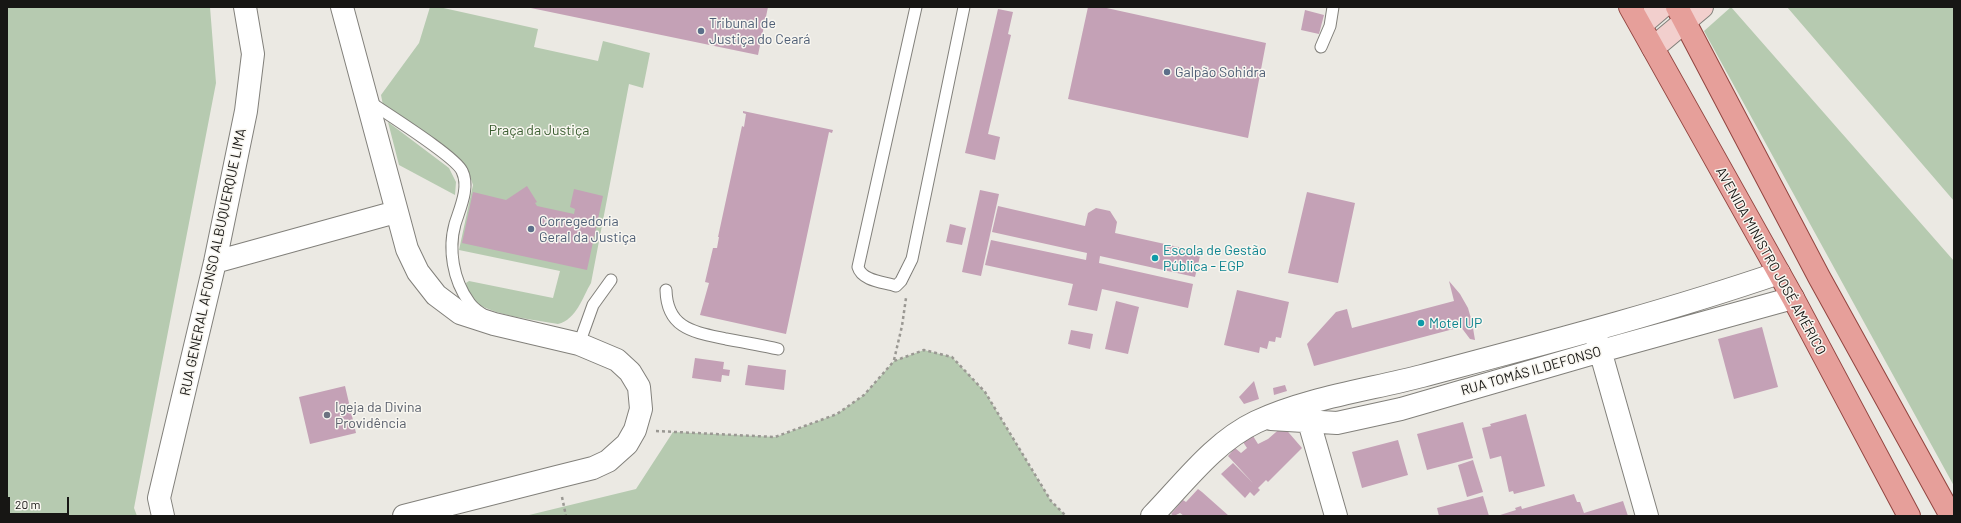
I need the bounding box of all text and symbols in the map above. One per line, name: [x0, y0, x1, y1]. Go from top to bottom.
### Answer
place label: Tribunal de Justiça do Ceará: [709, 15, 811, 48]
marker: Tribunal de Justiça do Ceará: [696, 26, 706, 36]
place label: Galpão Sohidra: [1175, 64, 1266, 80]
marker: Galpão Sohidra: [1162, 67, 1172, 77]
park label: Praça da Justiça: [489, 122, 589, 138]
street label: RUA GENERAL AFONSO ALBUQUERQUE LIMA: [176, 127, 250, 397]
street label: AVENIDA MINISTRO JOSÉ AMÉRICO: [1712, 164, 1830, 358]
place label: Corregedoria Geral da Justiça: [539, 213, 636, 246]
marker: Corregedoria Geral da Justiça: [526, 224, 536, 234]
place label: Escola de Gestão Pública - EGP: [1163, 242, 1267, 274]
marker: Escola de Gestão Pública - EGP: [1150, 253, 1160, 263]
place label: Motel UP: [1429, 315, 1482, 331]
marker: Motel UP: [1416, 318, 1426, 328]
street label: RUA TOMÁS ILDEFONSO: [1459, 343, 1603, 399]
place label: Igeja da Divina Providência: [335, 399, 422, 432]
marker: Igeja da Divina Providência: [322, 410, 332, 420]
scale bar: [10, 489, 71, 515]
text: 20 m: [15, 497, 41, 511]

